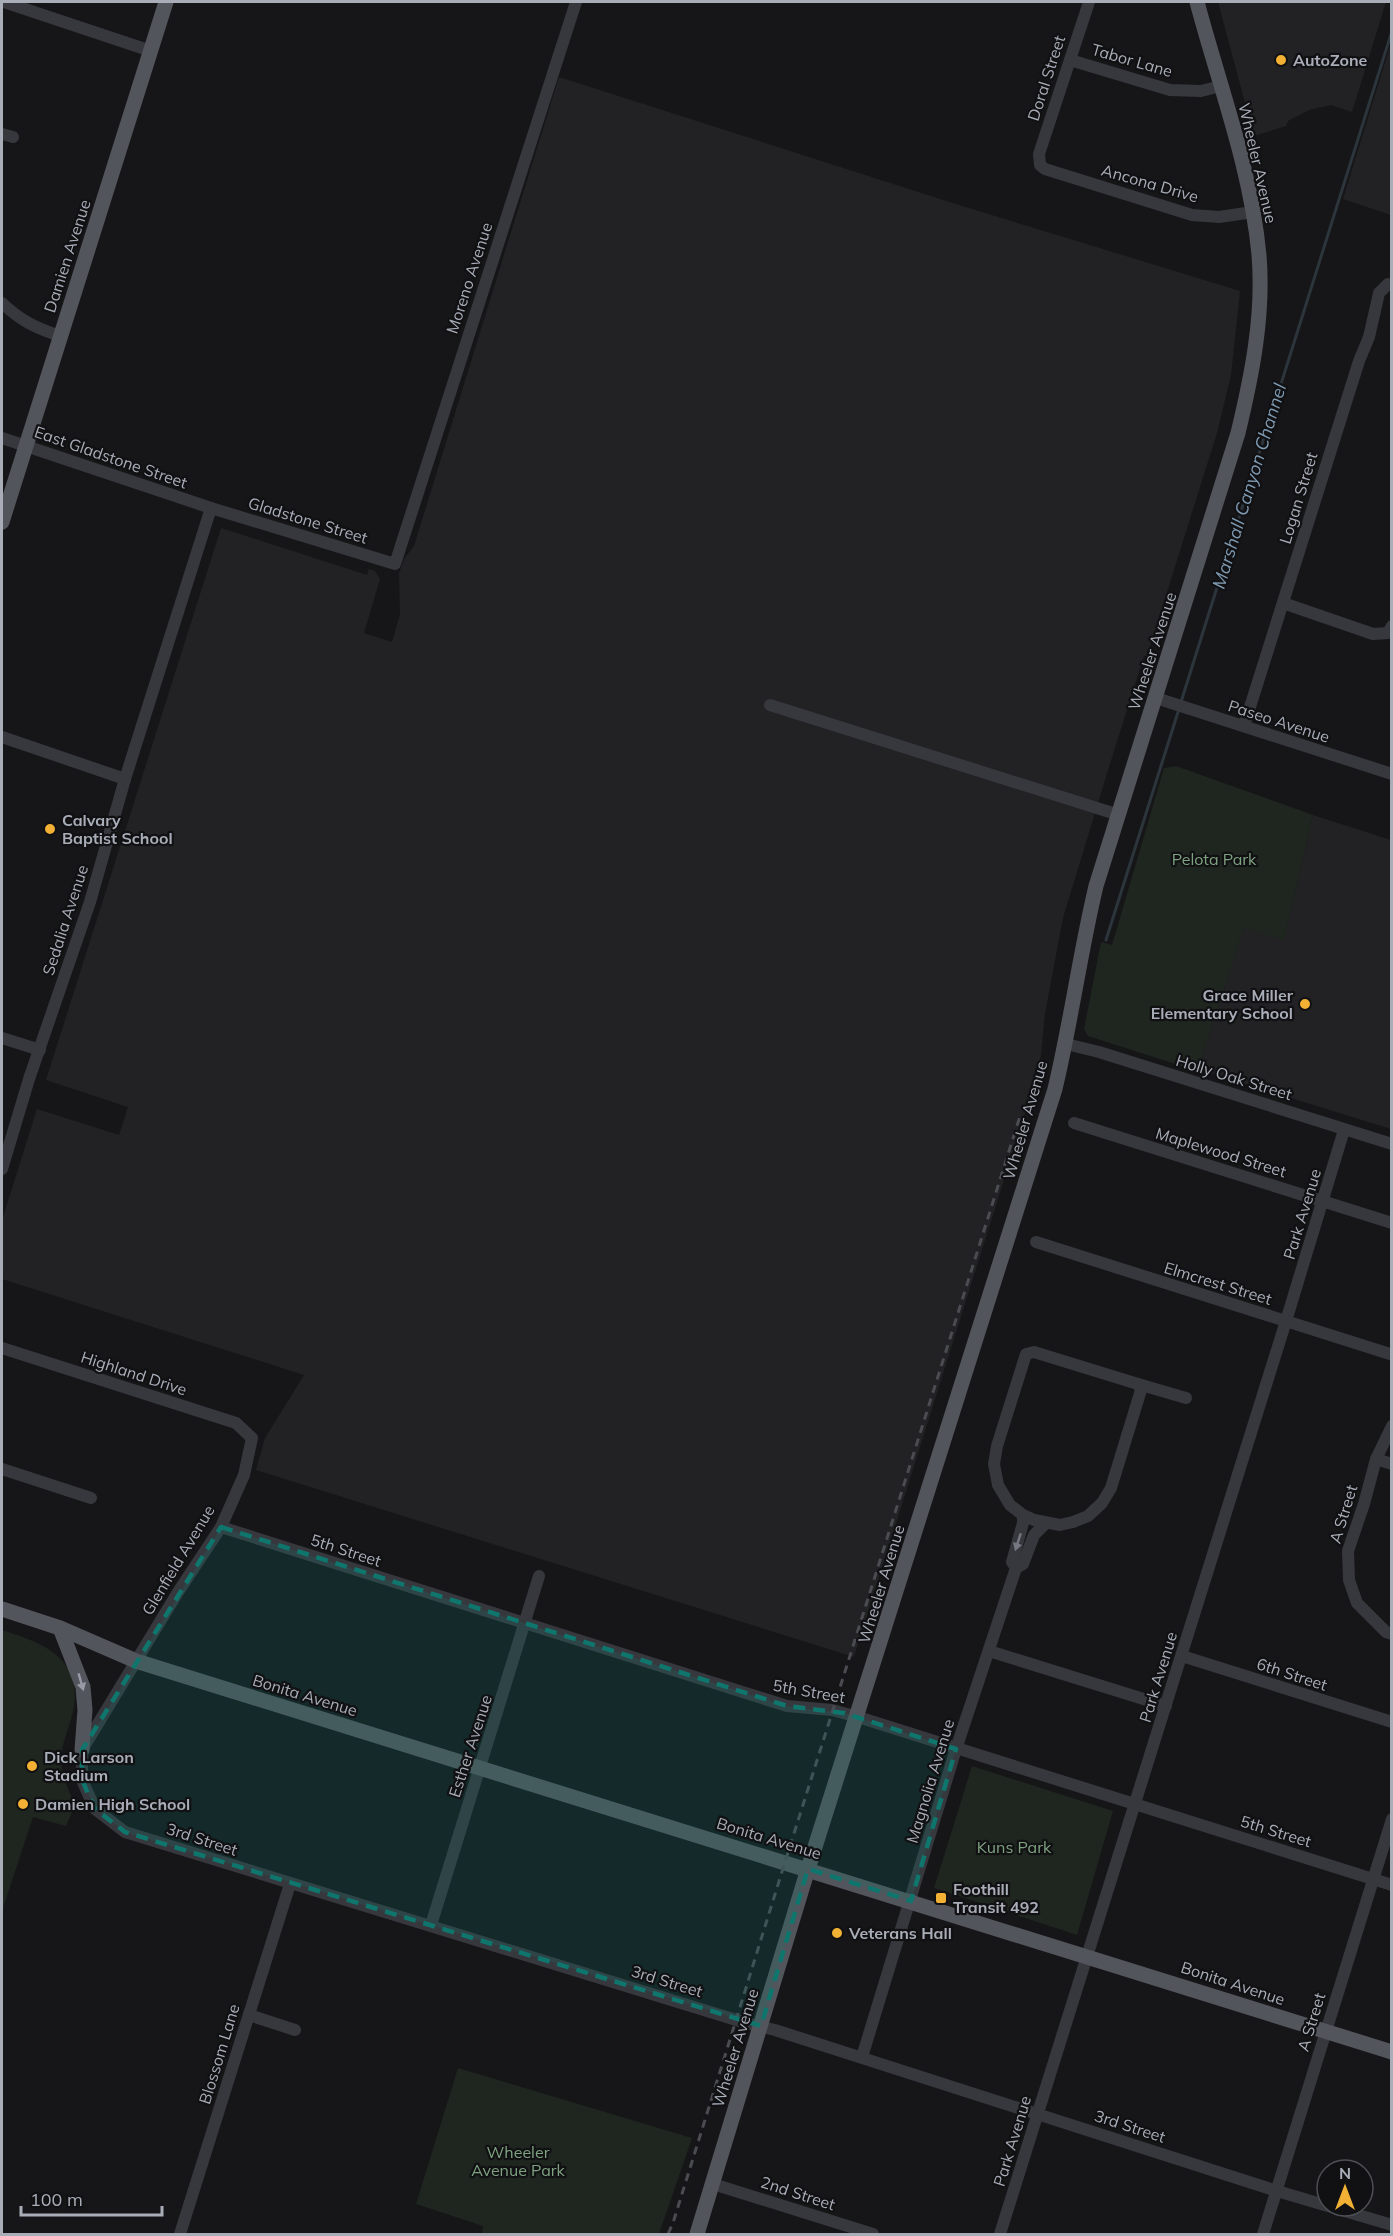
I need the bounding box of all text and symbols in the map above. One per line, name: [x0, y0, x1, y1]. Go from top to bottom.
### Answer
street label: Doral Street: [1023, 32, 1069, 123]
street label: Tabor Lane: [1089, 39, 1175, 81]
place label: AutoZone: [1293, 50, 1368, 70]
marker: AutoZone: [1274, 53, 1288, 67]
street label: Wheeler Avenue: [1234, 101, 1282, 225]
street label: Ancona Drive: [1099, 160, 1201, 206]
street label: Damien Avenue: [39, 197, 95, 315]
street label: Moreno Avenue: [442, 220, 496, 336]
water label: Marshall Canyon Channel: [1207, 380, 1291, 591]
street label: East Gladstone Street: [32, 421, 190, 493]
street label: Logan Street: [1275, 449, 1322, 546]
street label: Gladstone Street: [246, 492, 370, 548]
street label: Wheeler Avenue: [1124, 590, 1180, 712]
street label: Paseo Avenue: [1226, 695, 1332, 747]
place label: Calvary Baptist School: [62, 810, 173, 848]
marker: Calvary Baptist School: [43, 822, 57, 836]
park label: Pelota Park: [1172, 849, 1257, 869]
street label: Sedalia Avenue: [38, 862, 92, 978]
place label: Grace Miller Elementary School: [1151, 985, 1294, 1023]
marker: Grace Miller Elementary School: [1298, 997, 1312, 1011]
street label: Holly Oak Street: [1174, 1050, 1295, 1104]
street label: Wheeler Avenue: [998, 1058, 1052, 1182]
street label: Maplewood Street: [1153, 1123, 1289, 1181]
street label: Park Avenue: [1279, 1166, 1325, 1262]
street label: Elmcrest Street: [1162, 1257, 1275, 1309]
street label: Highland Drive: [78, 1346, 190, 1400]
street label: A Street: [1325, 1482, 1361, 1546]
street label: Glenfield Avenue: [137, 1501, 219, 1619]
street label: Wheeler Avenue: [853, 1522, 909, 1646]
street label: 5th Street: [308, 1529, 384, 1571]
one-way arrow: [1012, 1533, 1022, 1551]
street label: Park Avenue: [1135, 1629, 1181, 1725]
street label: 6th Street: [1254, 1653, 1330, 1695]
street label: Bonita Avenue: [250, 1670, 360, 1720]
one-way arrow: [77, 1673, 86, 1691]
street label: 5th Street: [771, 1675, 847, 1707]
street label: Esther Avenue: [444, 1692, 496, 1800]
street label: Magnolia Avenue: [902, 1717, 958, 1845]
place label: Dick Larson Stadium: [44, 1747, 134, 1785]
marker: Dick Larson Stadium: [25, 1759, 39, 1773]
place label: Damien High School: [35, 1794, 190, 1814]
marker: Damien High School: [16, 1797, 30, 1811]
street label: 5th Street: [1238, 1811, 1314, 1851]
street label: Bonita Avenue: [714, 1813, 824, 1863]
street label: 3rd Street: [164, 1818, 240, 1860]
park label: Kuns Park: [977, 1837, 1052, 1857]
place label: Foothill Transit 492: [953, 1879, 1039, 1917]
marker: Foothill Transit 492: [934, 1891, 948, 1905]
place label: Veterans Hall: [848, 1923, 952, 1943]
marker: Veterans Hall: [830, 1926, 844, 1940]
street label: Bonita Avenue: [1178, 1957, 1288, 2009]
street label: 3rd Street: [629, 1961, 705, 2001]
street label: Wheeler Avenue: [707, 1986, 763, 2110]
street label: A Street: [1293, 1990, 1329, 2054]
street label: Blossom Lane: [194, 2002, 244, 2106]
street label: Park Avenue: [989, 2093, 1035, 2189]
street label: 3rd Street: [1092, 2105, 1168, 2147]
park label: Wheeler Avenue Park: [471, 2142, 566, 2180]
north arrow: [1315, 2158, 1375, 2218]
text: N: [1339, 2163, 1351, 2183]
street label: 2nd Street: [758, 2172, 838, 2215]
scale bar: [21, 2179, 162, 2217]
text: 100 m: [30, 2188, 83, 2211]

